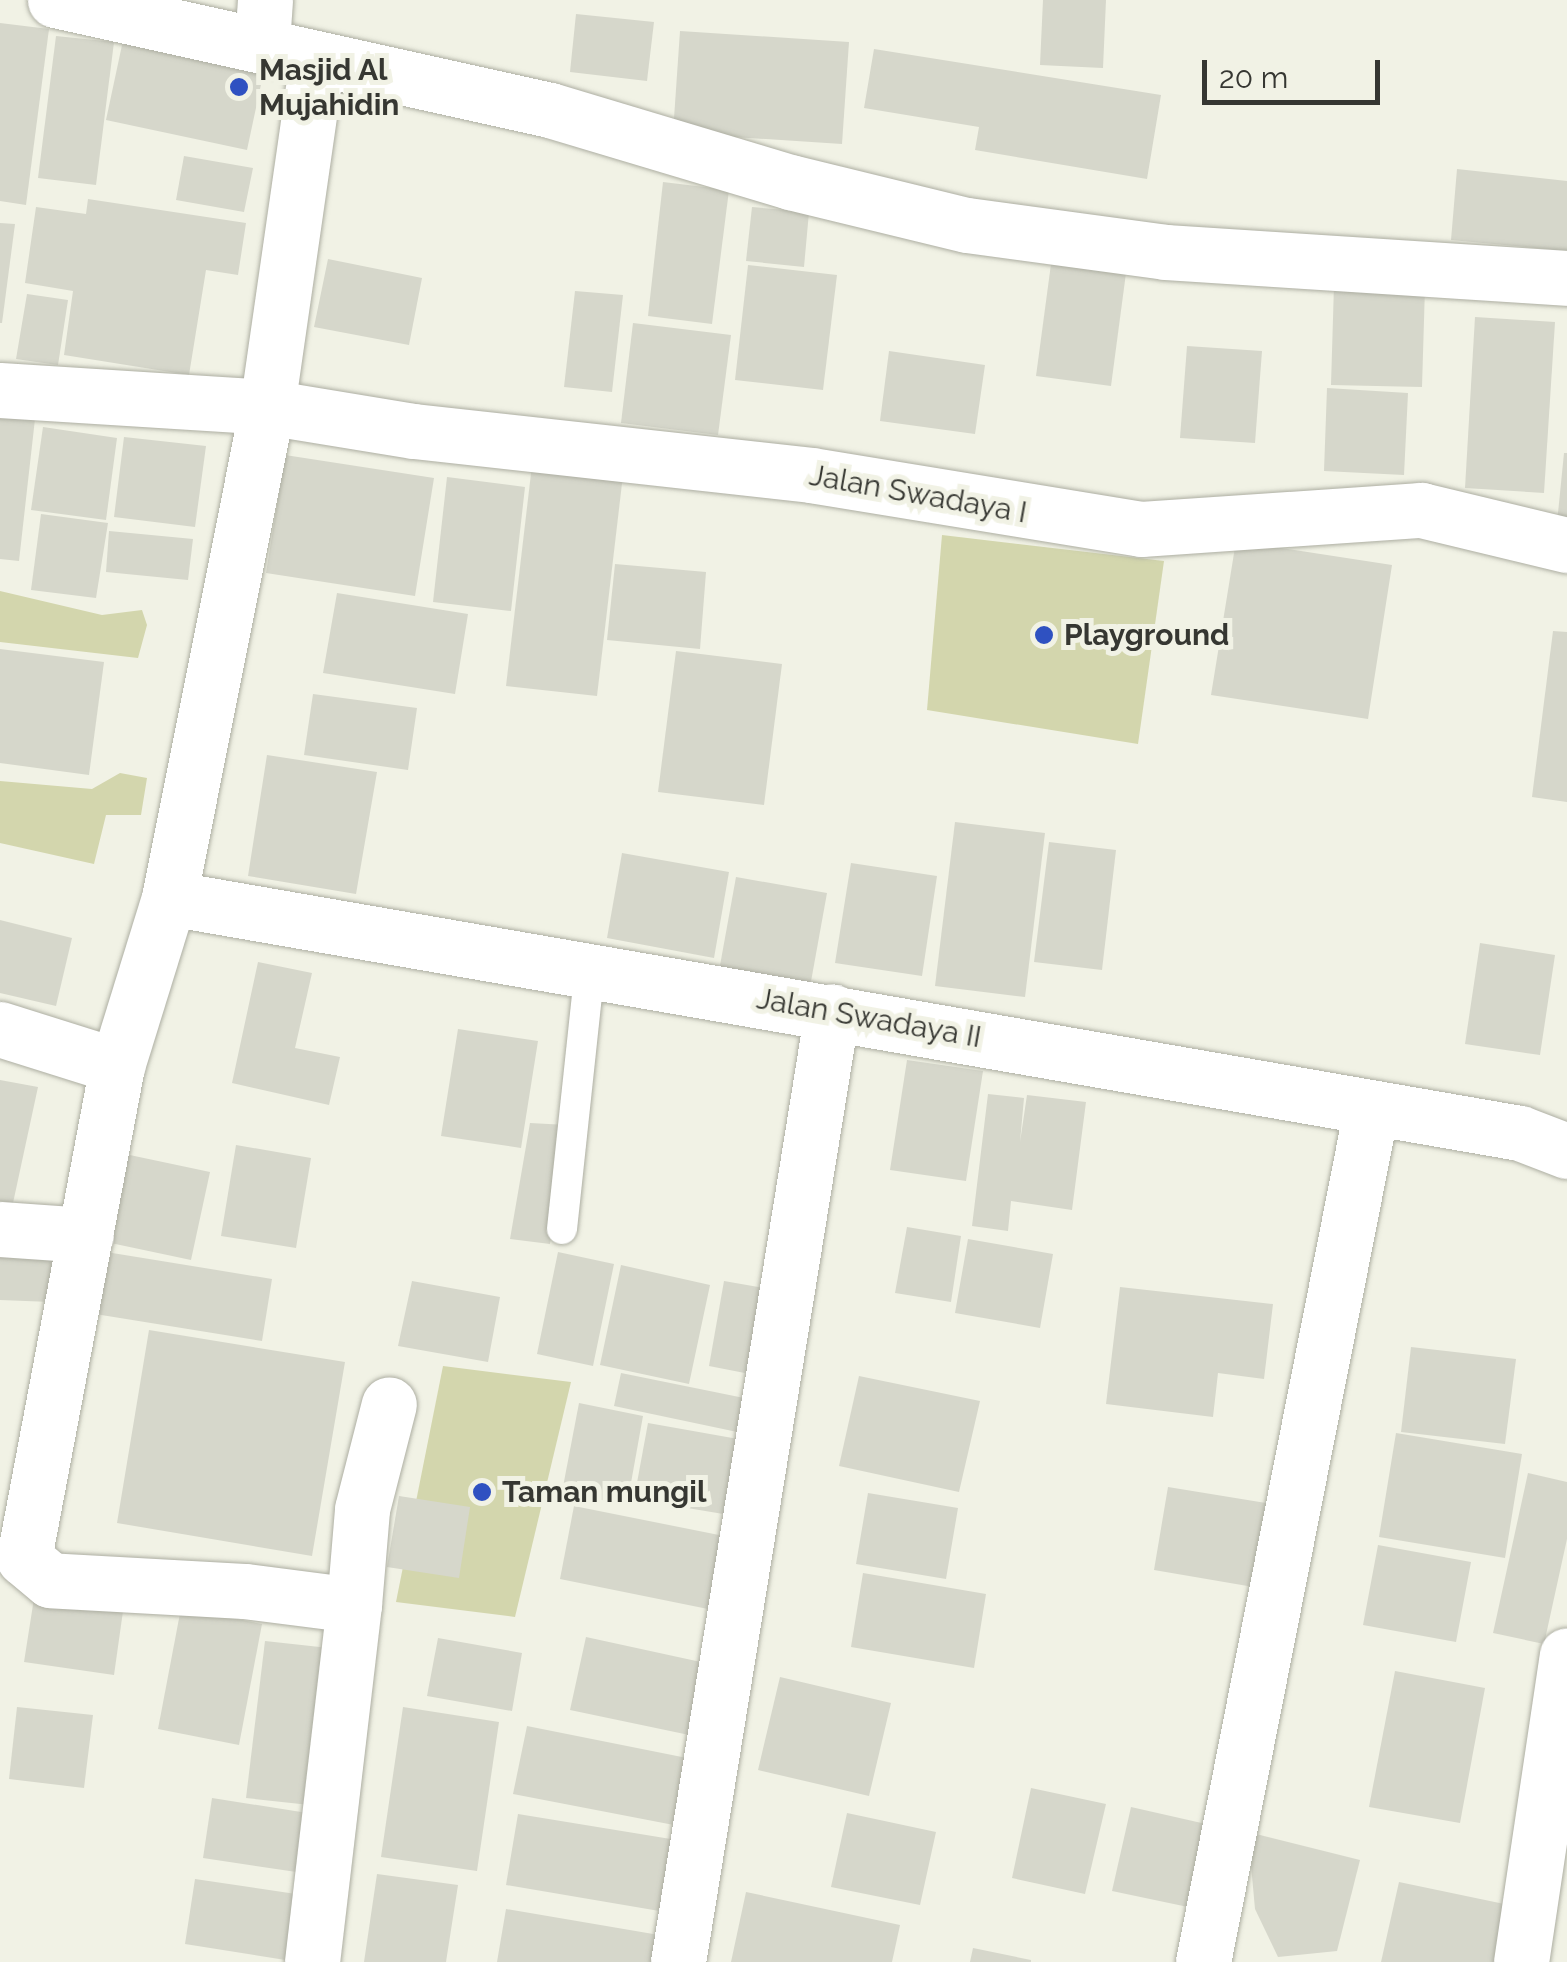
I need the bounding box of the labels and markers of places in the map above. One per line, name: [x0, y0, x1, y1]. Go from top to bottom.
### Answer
place label: Masjid Al Mujahidin: [259, 52, 399, 122]
marker: Masjid Al Mujahidin: [228, 76, 250, 98]
place label: Playground: [1064, 617, 1229, 653]
marker: Playground: [1033, 624, 1055, 646]
place label: Taman mungil: [502, 1474, 706, 1510]
marker: Taman mungil: [471, 1481, 493, 1503]

